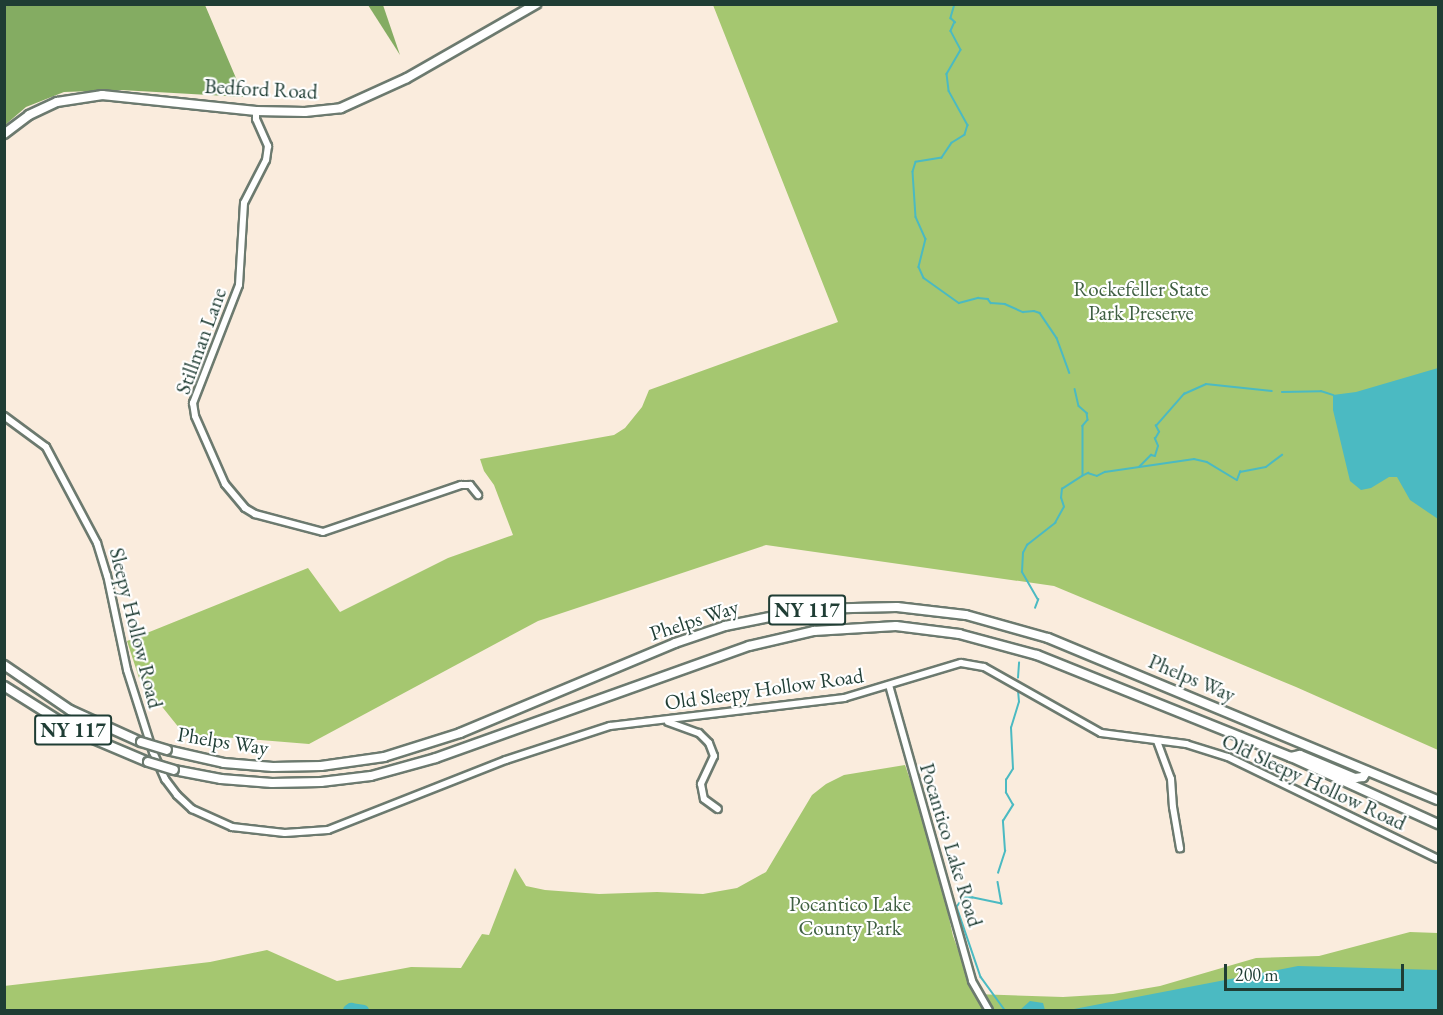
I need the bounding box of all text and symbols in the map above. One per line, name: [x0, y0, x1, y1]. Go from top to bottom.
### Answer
street label: Bedford Road: [204, 73, 318, 105]
park label: Rockefeller State Park Preserve: [1073, 276, 1209, 326]
street label: Stillman Lane: [170, 284, 232, 398]
street label: Sleepy Hollow Road: [104, 545, 168, 711]
road number: NY 117: [768, 593, 846, 627]
street label: Phelps Way: [646, 594, 742, 646]
street label: Phelps Way: [1145, 648, 1239, 708]
street label: Old Sleepy Hollow Road: [663, 663, 865, 715]
road number: NY 117: [34, 713, 112, 747]
street label: Phelps Way: [176, 721, 270, 761]
street label: Old Sleepy Hollow Road: [1218, 728, 1410, 836]
street label: Pocantico Lake Road: [914, 760, 988, 930]
park label: Pocantico Lake County Park: [789, 891, 911, 941]
scale bar: [1227, 952, 1407, 990]
text: 200 m: [1235, 963, 1279, 986]

